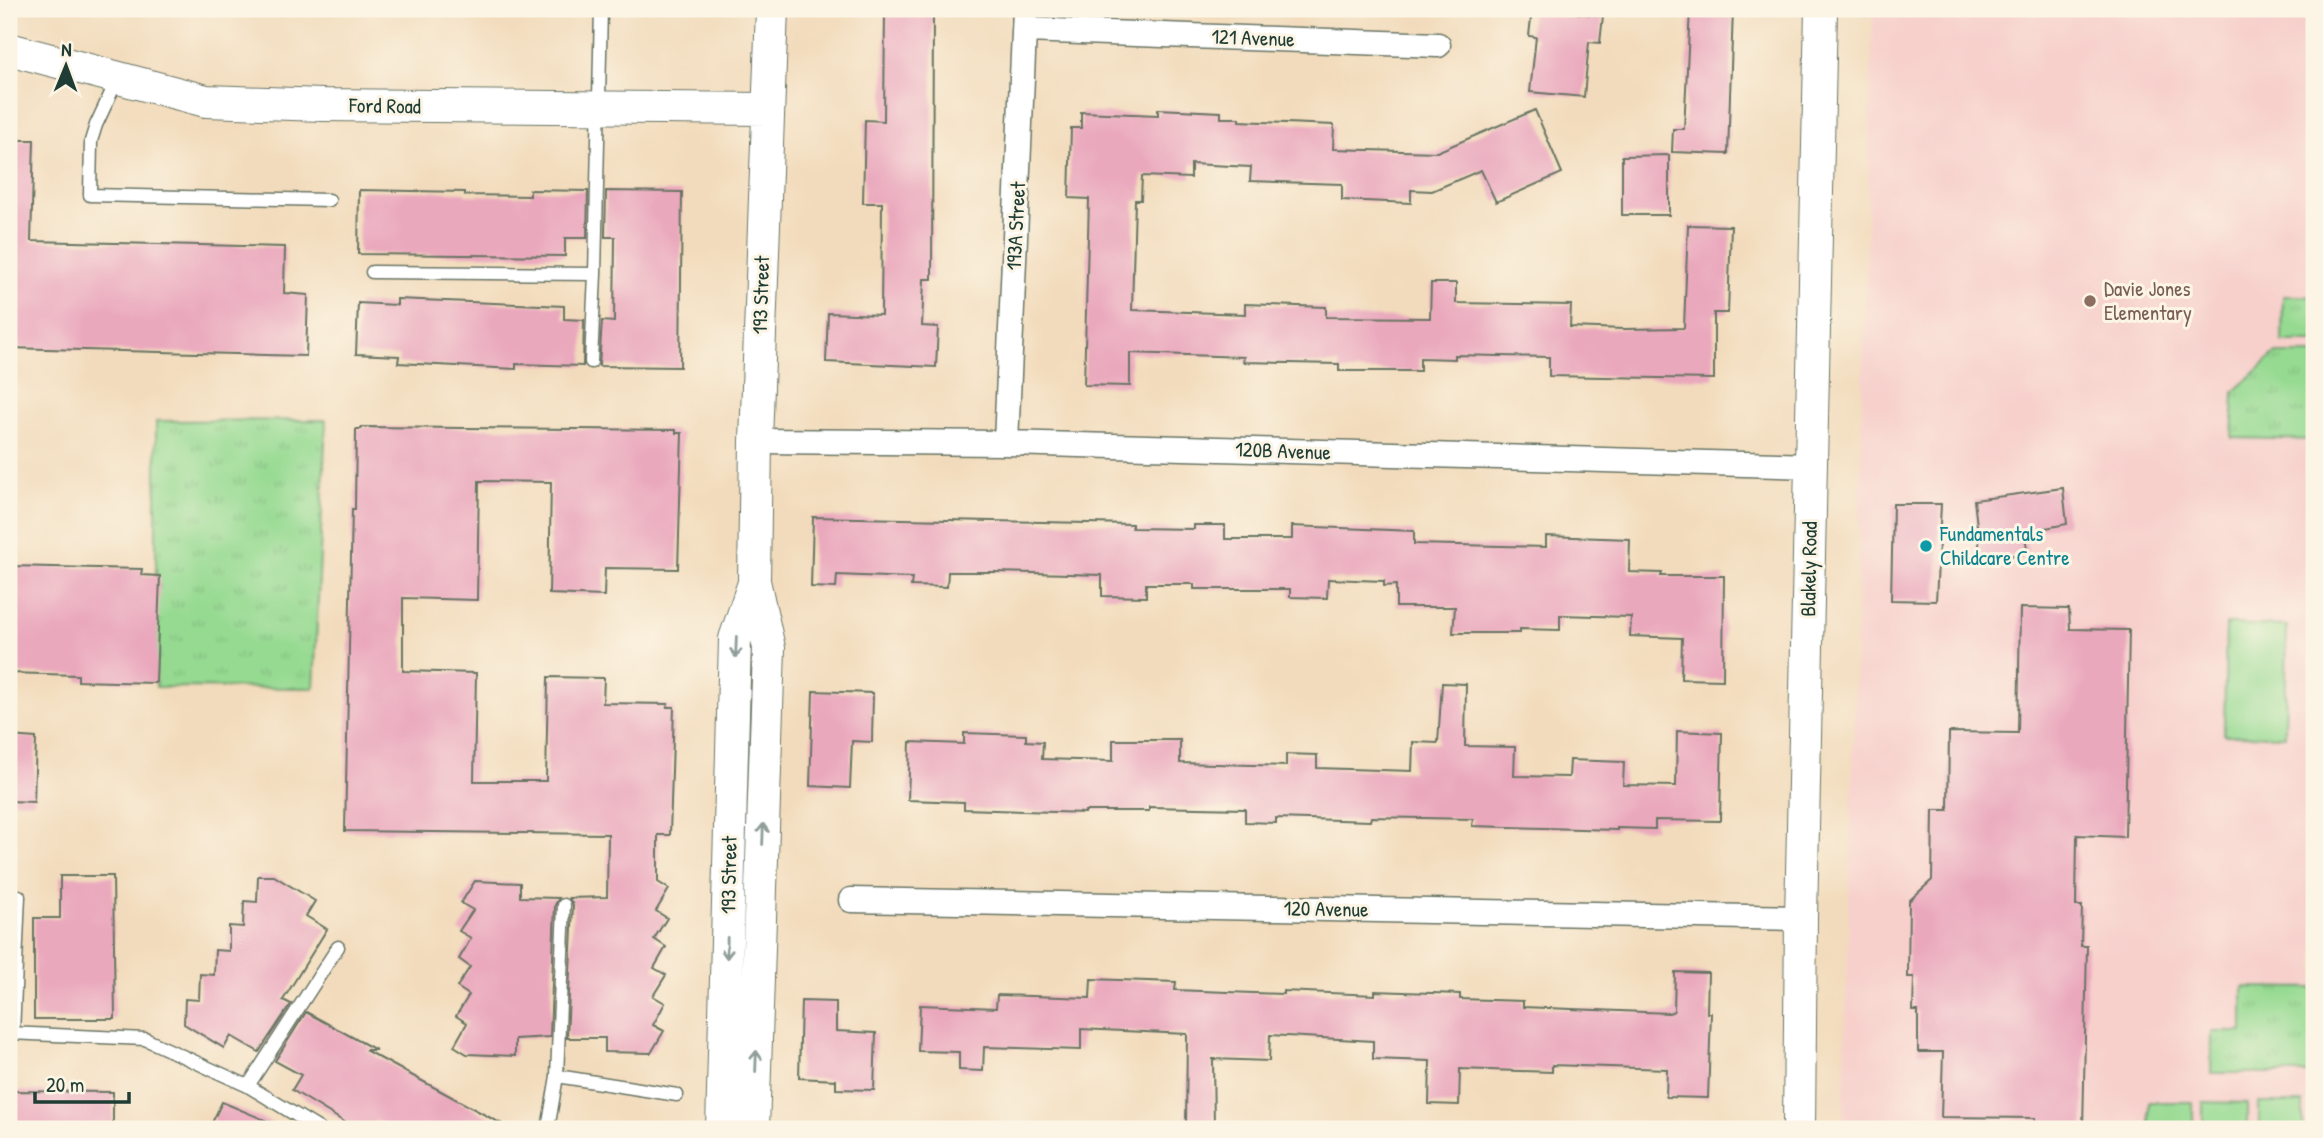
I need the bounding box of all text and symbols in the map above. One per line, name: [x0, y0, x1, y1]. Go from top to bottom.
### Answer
street label: 121 Avenue: [1211, 22, 1295, 53]
north arrow: [32, 32, 102, 102]
text: N: [61, 36, 72, 62]
street label: Ford Road: [348, 90, 421, 121]
street label: 193A Street: [999, 180, 1032, 271]
street label: 193 Street: [745, 255, 776, 335]
place label: Davie Jones Elementary: [2104, 274, 2192, 327]
marker: Davie Jones Elementary: [2082, 293, 2098, 309]
street label: 120B Avenue: [1235, 434, 1331, 467]
place label: Fundamentals Childcare Centre: [1939, 519, 2070, 572]
street label: Blakely Road: [1793, 521, 1824, 617]
marker: Fundamentals Childcare Centre: [1918, 538, 1934, 554]
one-way arrow: [730, 635, 743, 658]
one-way arrow: [756, 822, 769, 845]
street label: 193 Street: [713, 835, 744, 914]
street label: 120 Avenue: [1283, 893, 1369, 924]
one-way arrow: [720, 936, 733, 959]
one-way arrow: [749, 1050, 762, 1073]
scale bar: [35, 1061, 130, 1105]
text: 20 m: [46, 1070, 84, 1099]

